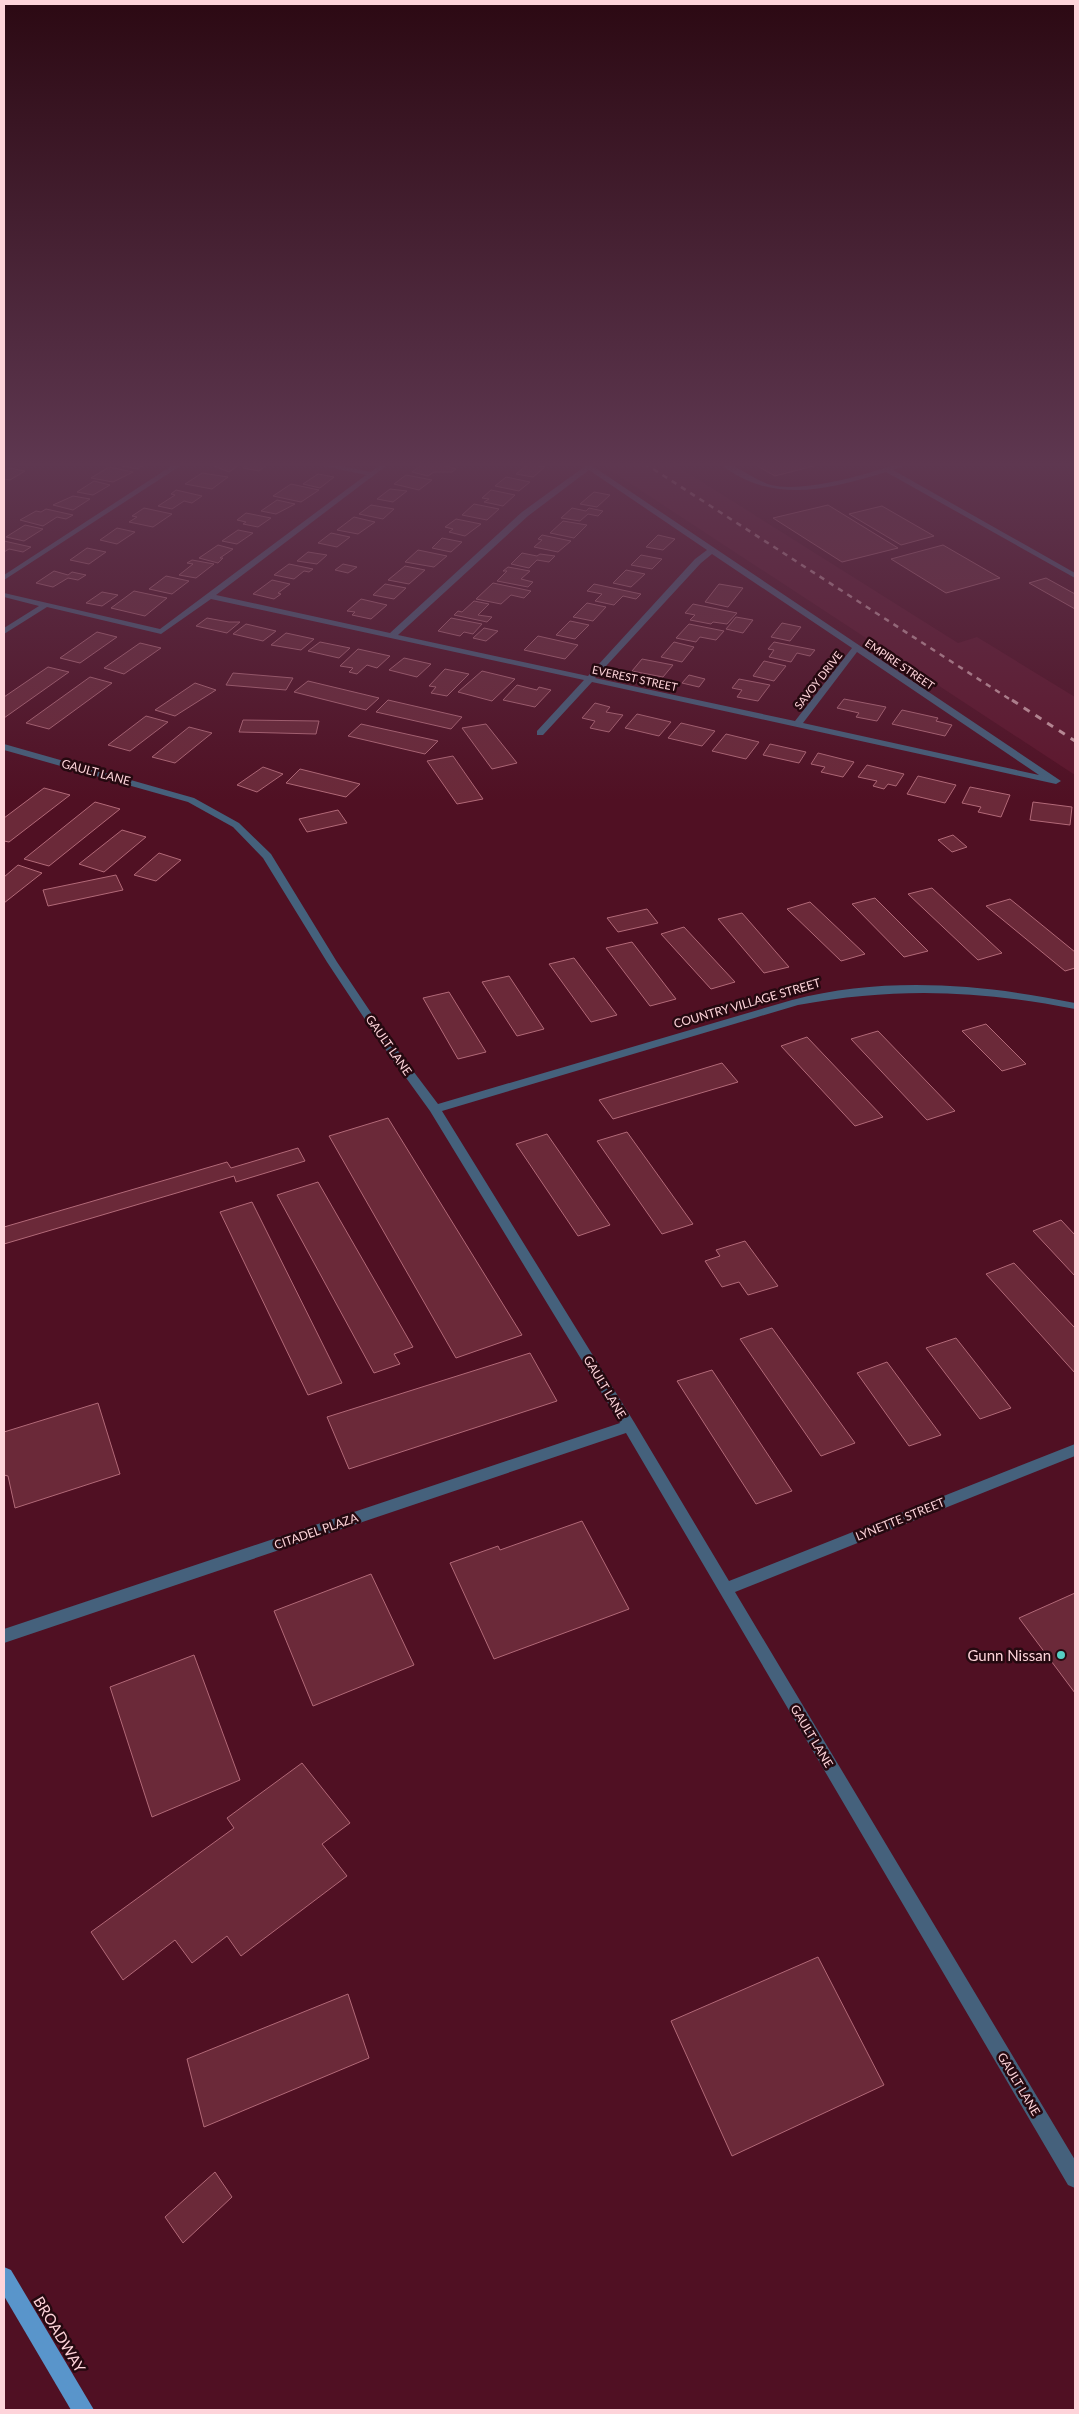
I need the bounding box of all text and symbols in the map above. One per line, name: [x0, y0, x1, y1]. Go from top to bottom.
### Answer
street label: EMPIRE STREET: [863, 636, 938, 692]
street label: SAVOY DRIVE: [791, 649, 845, 711]
street label: EVEREST STREET: [591, 663, 679, 693]
street label: GAULT LANE: [60, 756, 132, 788]
street label: COUNTRY VILLAGE STREET: [672, 975, 822, 1031]
street label: GAULT LANE: [363, 1012, 415, 1078]
street label: GAULT LANE: [580, 1353, 630, 1421]
street label: LYNETTE STREET: [853, 1494, 947, 1544]
street label: CITADEL PLAZA: [272, 1509, 361, 1552]
place label: Gunn Nissan: [967, 1646, 1051, 1664]
marker: Gunn Nissan: [1055, 1649, 1067, 1661]
street label: GAULT LANE: [787, 1702, 837, 1770]
street label: GAULT LANE: [994, 2050, 1044, 2118]
street label: BROADWAY: [30, 2293, 90, 2376]

